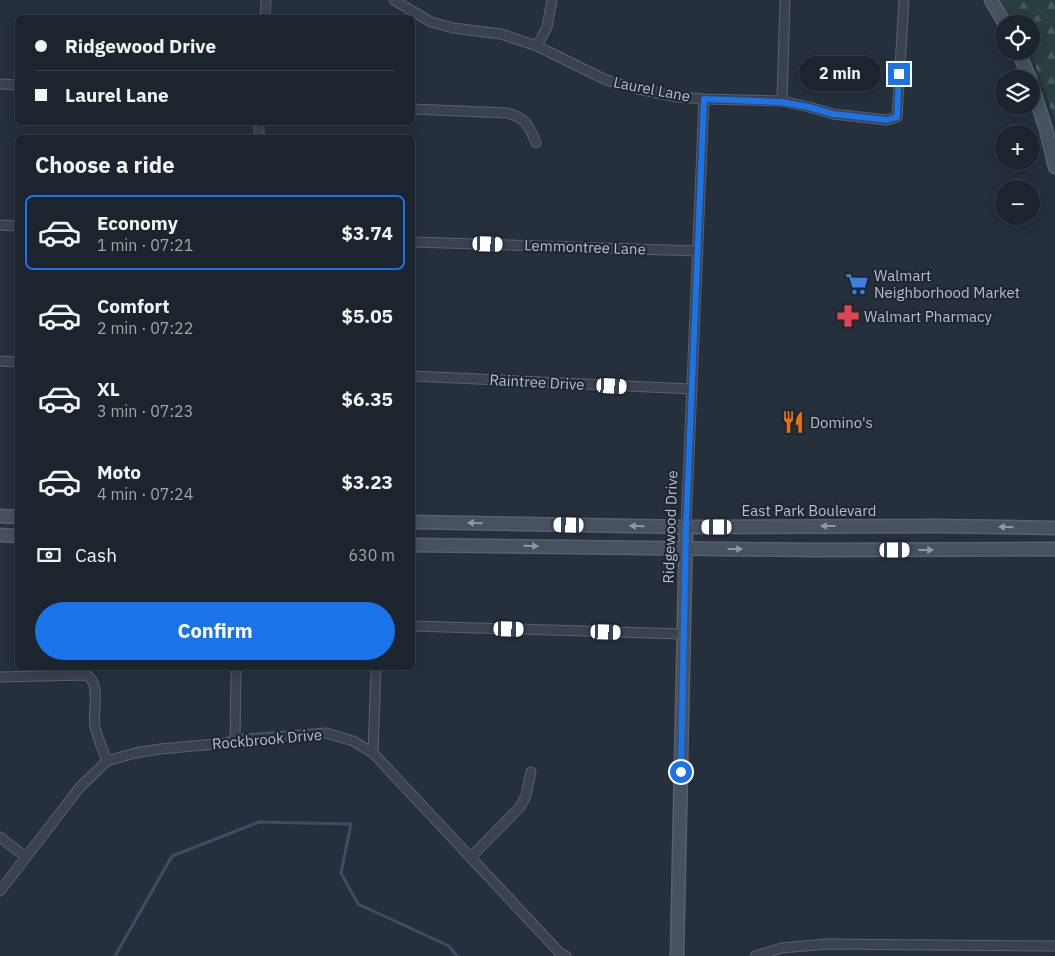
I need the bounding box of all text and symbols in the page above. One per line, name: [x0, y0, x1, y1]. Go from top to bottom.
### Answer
map controls: [995, 15, 1040, 225]
button: locate: [995, 15, 1040, 60]
text: Ridgewood Drive: [65, 34, 216, 58]
callout: 2 min: [799, 56, 882, 92]
text: 2 min: [819, 63, 861, 83]
route end: [888, 63, 910, 85]
button: layers: [995, 70, 1040, 115]
street label: Laurel Lane: [612, 72, 692, 106]
text: Laurel Lane: [65, 83, 169, 107]
button: +: [995, 125, 1040, 170]
text: Choose a ride: [35, 150, 175, 179]
button: −: [995, 180, 1040, 225]
icon: car: [37, 210, 82, 255]
text: Economy: [97, 211, 178, 235]
text: $3.74: [341, 221, 393, 245]
text: 1 min · 07:21: [97, 235, 193, 255]
street label: Lemmontree Lane: [524, 235, 646, 259]
car: [472, 236, 503, 252]
place label: Walmart Neighborhood Market: [874, 266, 1020, 302]
supermarket icon: Walmart Neighborhood Market: [844, 271, 870, 297]
icon: car: [37, 293, 82, 338]
text: Comfort: [97, 294, 170, 318]
pharmacy icon: Walmart Pharmacy: [835, 303, 861, 329]
text: $5.05: [341, 304, 393, 328]
place label: Walmart Pharmacy: [864, 307, 993, 326]
text: 2 min · 07:22: [97, 318, 193, 338]
street label: Raintree Drive: [489, 370, 585, 394]
icon: car: [37, 376, 82, 421]
text: XL: [97, 377, 120, 401]
car: [596, 378, 627, 394]
text: $6.35: [341, 387, 393, 411]
text: 3 min · 07:23: [97, 401, 193, 421]
restaurant icon: Domino's: [780, 409, 806, 435]
place label: Domino's: [810, 413, 873, 432]
icon: car: [37, 459, 82, 504]
text: Moto: [97, 460, 141, 484]
text: $3.23: [341, 470, 393, 494]
street label: Ridgewood Drive: [659, 470, 681, 584]
text: 4 min · 07:24: [97, 484, 193, 504]
street label: East Park Boulevard: [742, 501, 876, 520]
car: [553, 517, 584, 533]
one-way arrow: [466, 519, 482, 527]
car: [702, 520, 732, 535]
one-way arrow: [629, 522, 645, 530]
one-way arrow: [820, 522, 836, 530]
one-way arrow: [998, 523, 1014, 531]
icon: cash: [35, 541, 63, 569]
text: Cash: [75, 543, 117, 567]
one-way arrow: [523, 543, 539, 551]
car: [880, 543, 910, 558]
text: 630 m: [348, 545, 395, 565]
one-way arrow: [727, 545, 743, 553]
one-way arrow: [918, 545, 934, 553]
button: Confirm: [35, 602, 395, 660]
car: [493, 621, 524, 637]
car: [590, 624, 621, 640]
street label: Rockbrook Drive: [211, 725, 323, 753]
route start: [670, 761, 692, 783]

